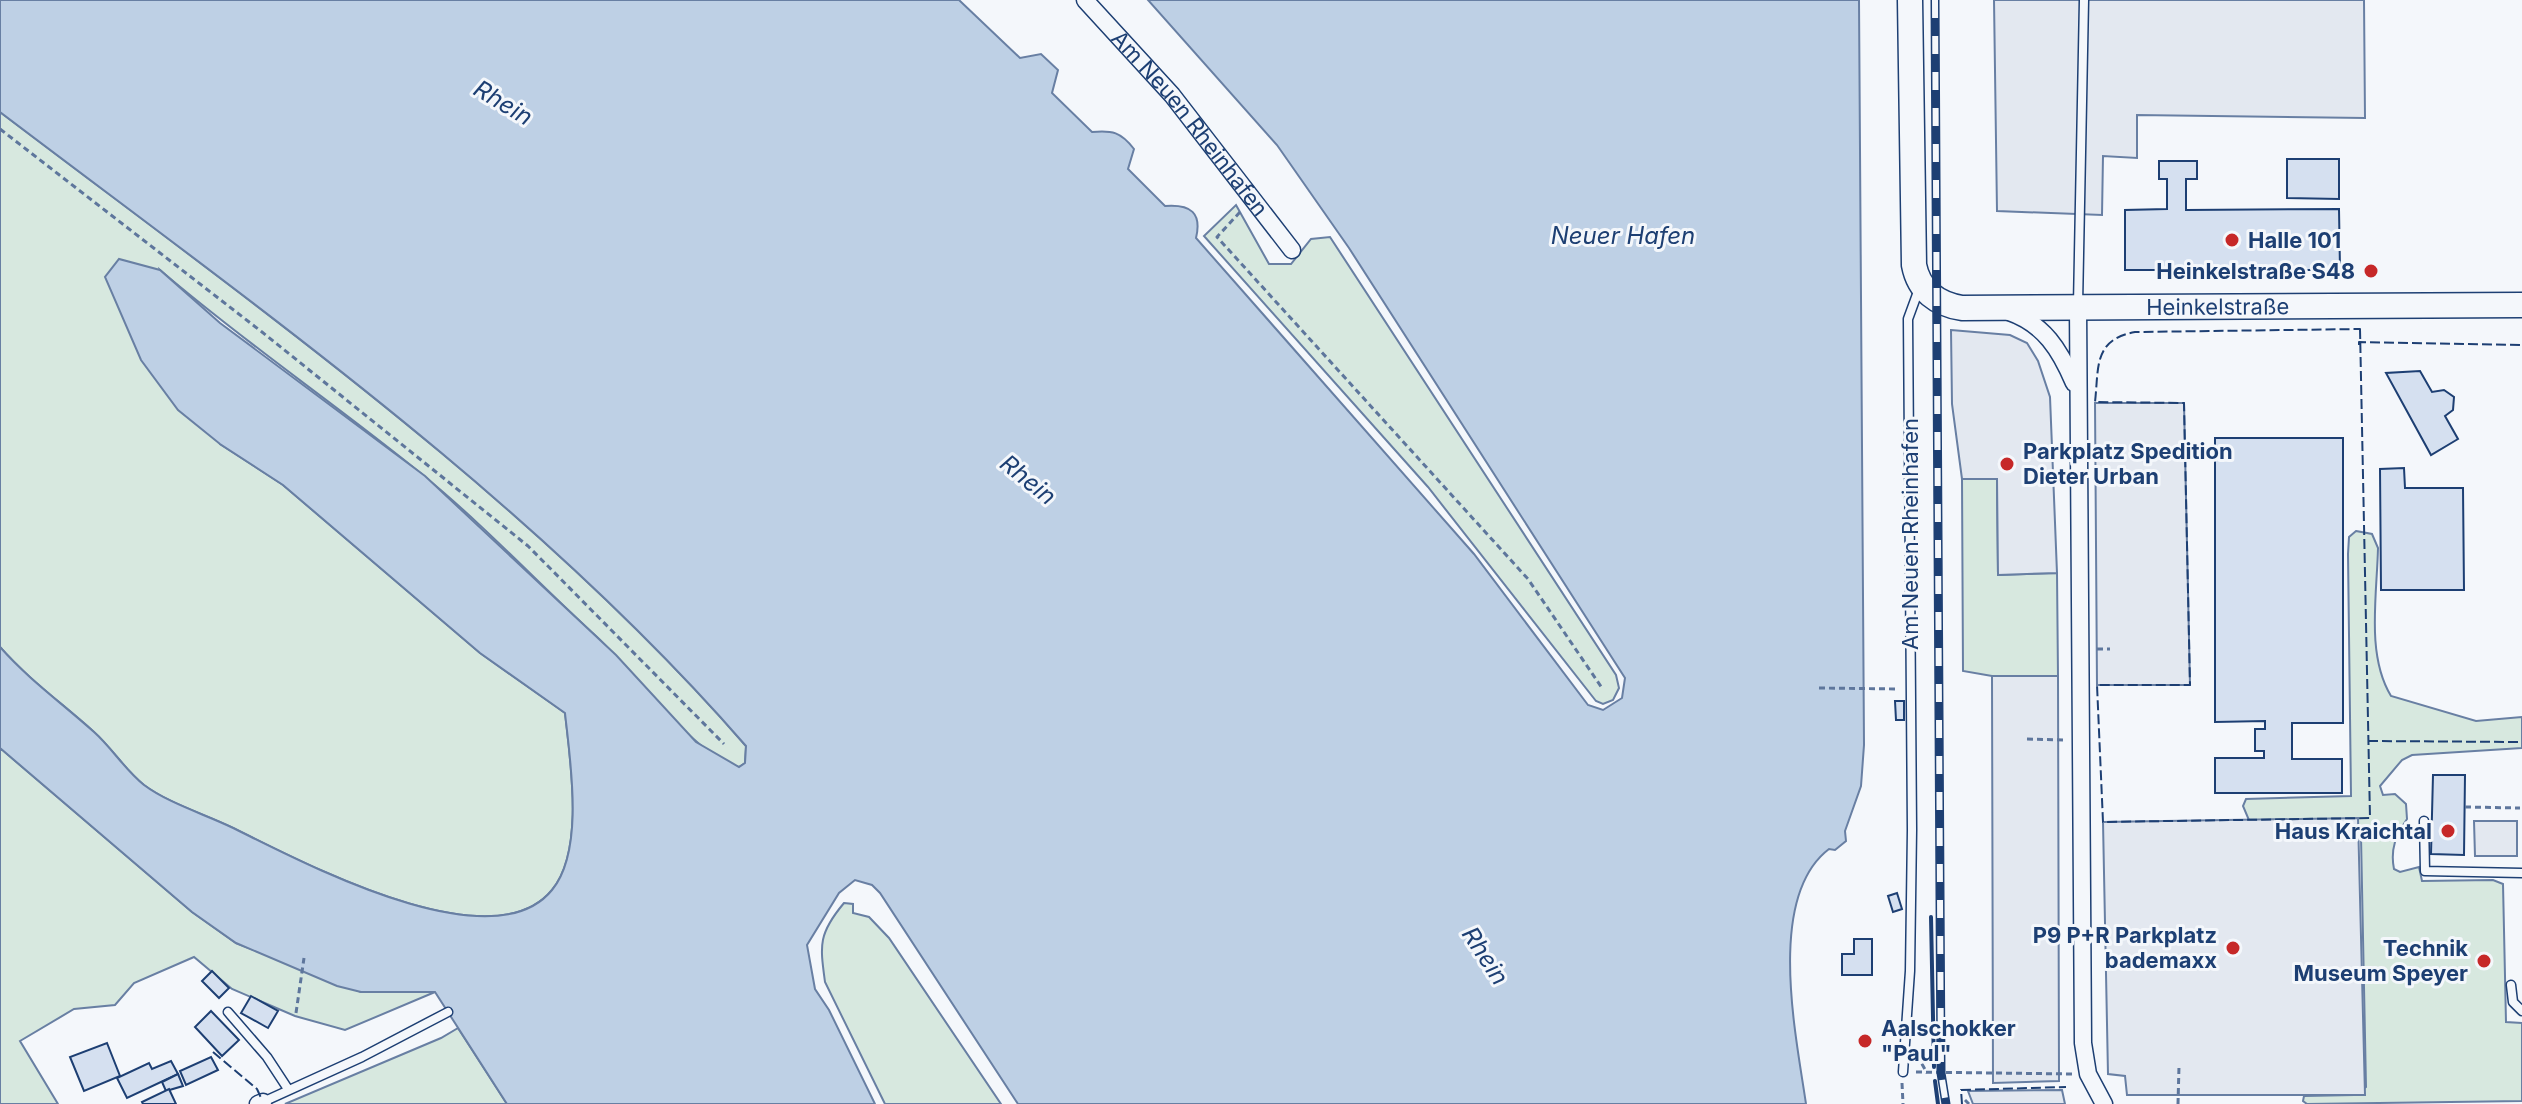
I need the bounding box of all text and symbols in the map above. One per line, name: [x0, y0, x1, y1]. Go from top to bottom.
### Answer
street label: Am Neuen Rheinhafen: [1106, 25, 1274, 221]
water label: Rhein: [469, 74, 538, 131]
water label: Neuer Hafen: [1551, 221, 1695, 250]
place label: Halle 101: [2248, 227, 2341, 253]
marker: Halle 101: [2223, 231, 2241, 249]
place label: Heinkelstraße S48: [2156, 258, 2355, 284]
marker: Heinkelstraße S48: [2362, 262, 2380, 280]
street label: Heinkelstraße: [2146, 293, 2289, 320]
street label: Am Neuen Rheinhafen: [1897, 418, 1923, 650]
place label: Parkplatz Spedition Dieter Urban: [2023, 438, 2233, 489]
water label: Rhein: [995, 448, 1062, 511]
marker: Parkplatz Spedition Dieter Urban: [1998, 455, 2016, 473]
place label: Haus Kraichtal: [2275, 818, 2432, 844]
marker: Haus Kraichtal: [2439, 822, 2457, 840]
water label: Rhein: [1456, 921, 1515, 990]
place label: P9 P+R Parkplatz bademaxx: [2033, 922, 2217, 973]
place label: Technik Museum Speyer: [2294, 935, 2468, 986]
marker: P9 P+R Parkplatz bademaxx: [2224, 939, 2242, 957]
marker: Technik Museum Speyer: [2475, 952, 2493, 970]
place label: Aalschokker "Paul": [1881, 1015, 2016, 1066]
marker: Aalschokker "Paul": [1856, 1032, 1874, 1050]

